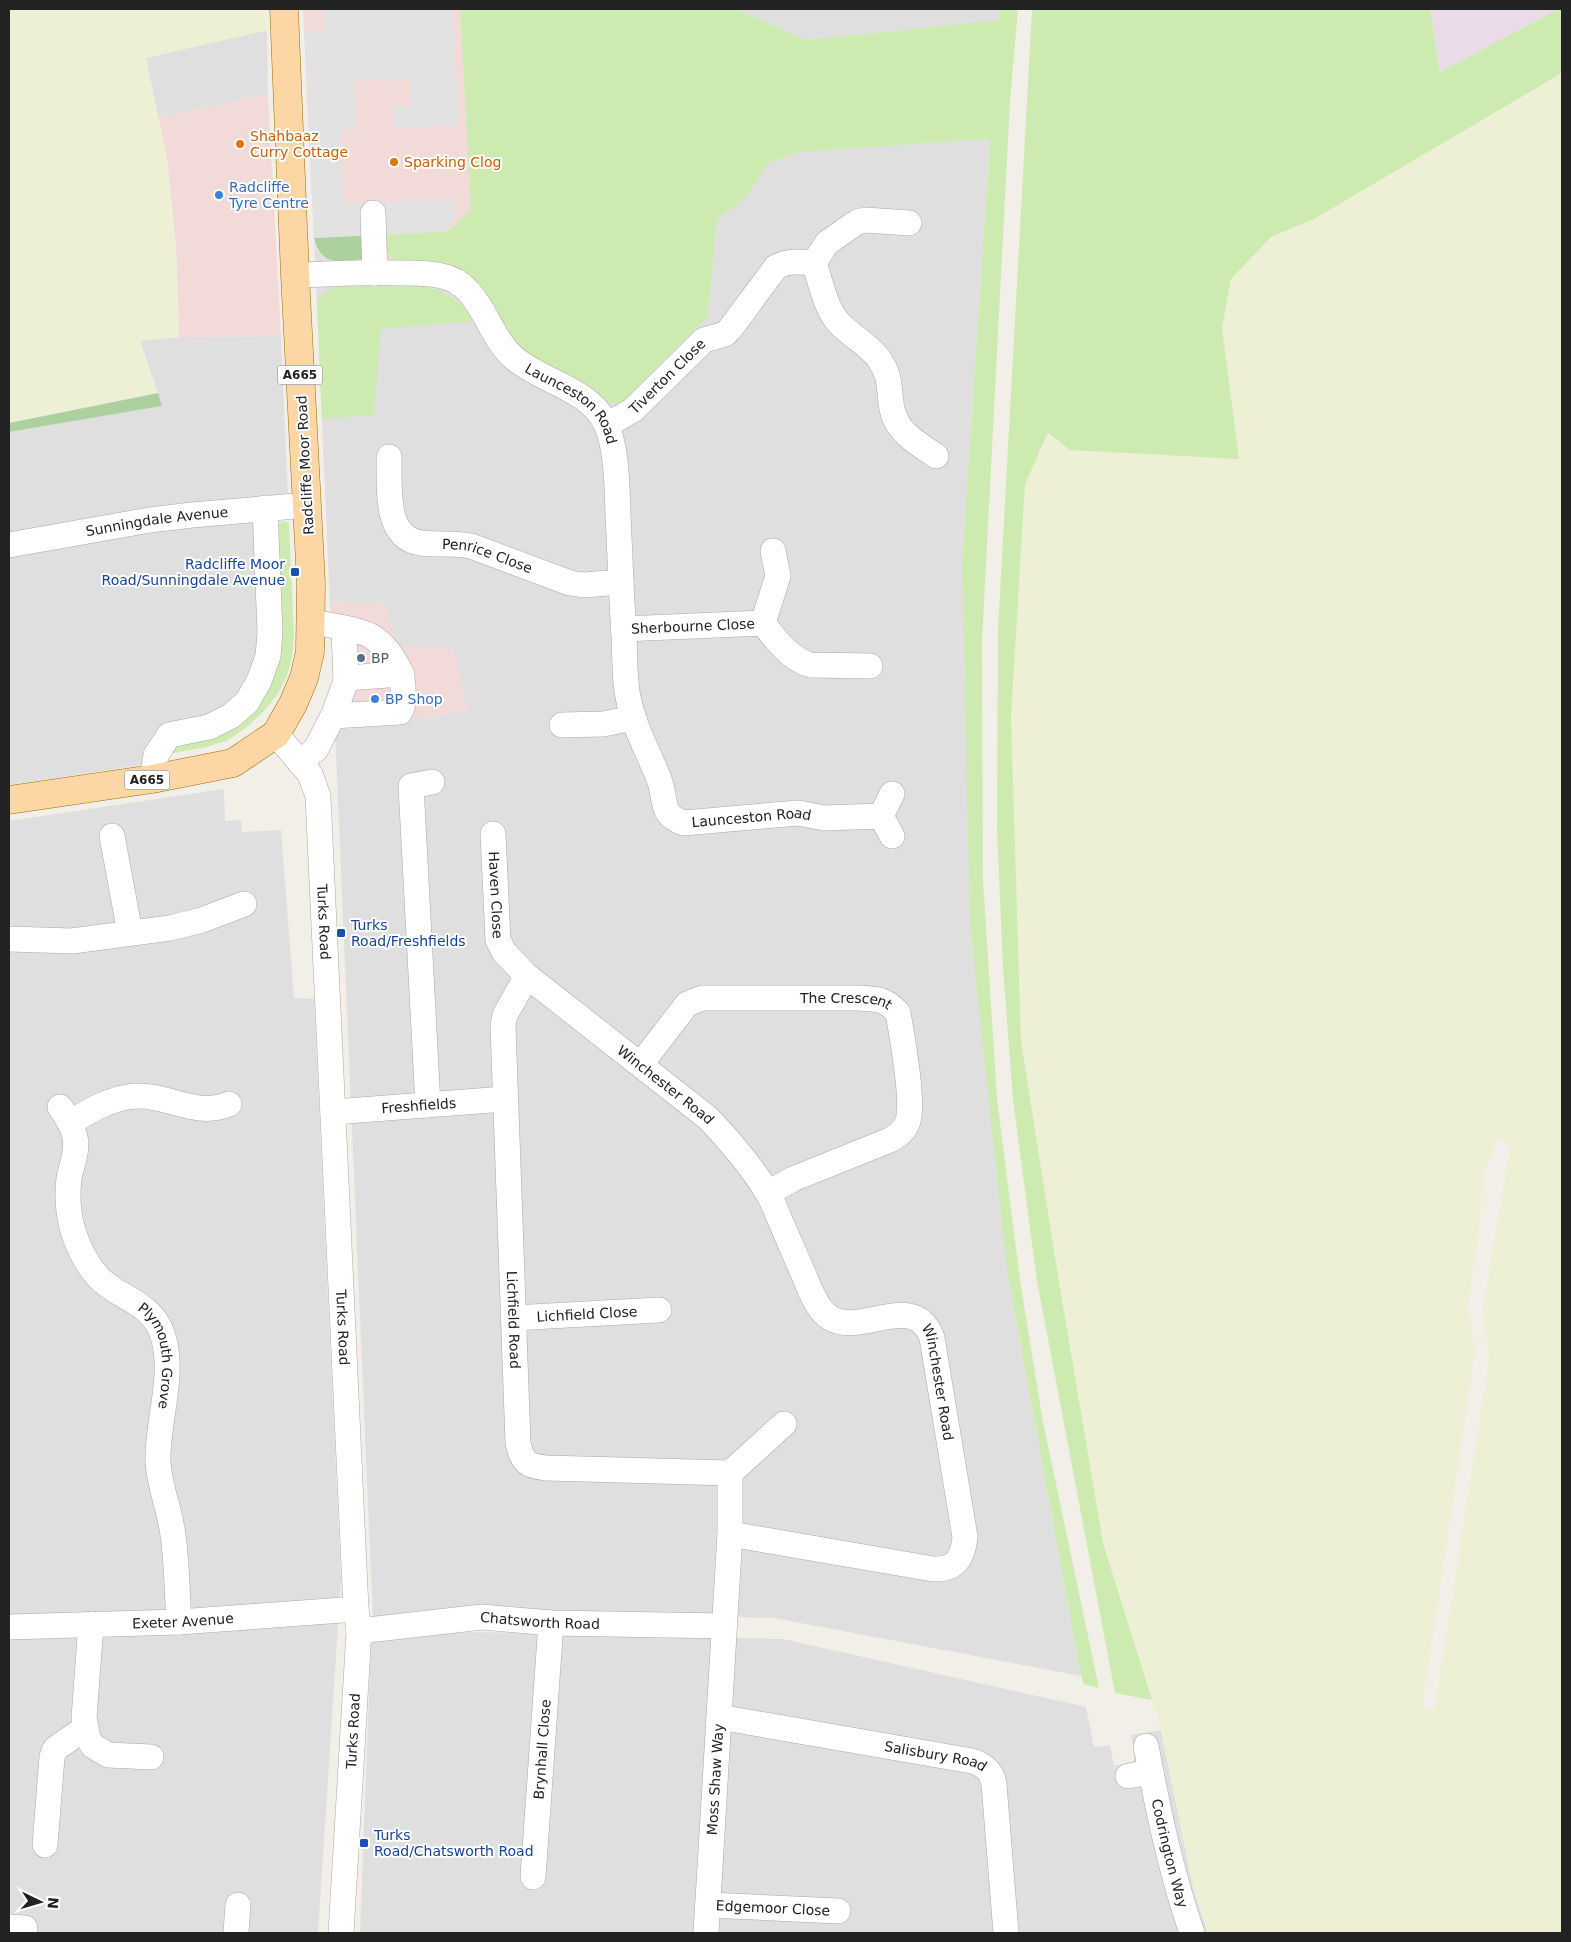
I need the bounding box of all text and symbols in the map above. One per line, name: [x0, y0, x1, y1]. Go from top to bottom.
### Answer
place label: Shahbaaz Curry Cottage: [250, 128, 348, 160]
marker: Shahbaaz Curry Cottage: [234, 138, 246, 150]
place label: Sparking Clog: [404, 154, 501, 170]
marker: Sparking Clog: [388, 156, 400, 168]
place label: Radcliffe Tyre Centre: [228, 179, 309, 211]
marker: Radcliffe Tyre Centre: [213, 189, 225, 201]
street label: Tiverton Close: [625, 335, 708, 418]
street label: Launceston Road: [522, 360, 620, 446]
road number: A665: [278, 366, 322, 384]
street label: Radcliffe Moor Road: [293, 395, 317, 535]
street label: Sunningdale Avenue: [85, 504, 229, 539]
street label: Penrice Close: [442, 536, 535, 576]
place label: Radcliffe Moor Road/Sunningdale Avenue: [102, 556, 285, 588]
marker: Radcliffe Moor Road/Sunningdale Avenue: [289, 566, 301, 578]
street label: Sherbourne Close: [631, 615, 755, 637]
place label: BP: [371, 650, 389, 666]
marker: BP: [355, 652, 367, 664]
place label: BP Shop: [385, 691, 443, 707]
marker: BP Shop: [369, 693, 381, 705]
road number: A665: [124, 770, 170, 790]
street label: Launceston Road: [691, 804, 813, 830]
street label: Haven Close: [486, 851, 506, 939]
street label: Turks Road: [314, 883, 334, 960]
place label: Turks Road/Freshfields: [350, 917, 466, 949]
marker: Turks Road/Freshfields: [335, 927, 347, 939]
street label: The Crescent: [799, 990, 896, 1013]
street label: Winchester Road: [614, 1042, 717, 1127]
street label: Freshfields: [381, 1095, 457, 1116]
street label: Lichfield Road: [504, 1271, 523, 1369]
street label: Turks Road: [333, 1288, 353, 1366]
street label: Plymouth Grove: [135, 1299, 175, 1410]
street label: Lichfield Close: [536, 1303, 638, 1325]
street label: Winchester Road: [919, 1321, 957, 1442]
street label: Chatsworth Road: [480, 1609, 600, 1632]
street label: Exeter Avenue: [132, 1610, 234, 1631]
street label: Turks Road: [343, 1693, 363, 1770]
street label: Brynhall Close: [531, 1699, 554, 1800]
street label: Moss Shaw Way: [704, 1723, 727, 1836]
street label: Salisbury Road: [883, 1738, 990, 1775]
street label: Codrington Way: [1149, 1797, 1191, 1910]
place label: Turks Road/Chatsworth Road: [373, 1827, 534, 1859]
marker: Turks Road/Chatsworth Road: [358, 1837, 370, 1849]
north arrow: [15, 1877, 65, 1927]
text: N: [44, 1897, 61, 1910]
street label: Edgemoor Close: [715, 1897, 830, 1919]

